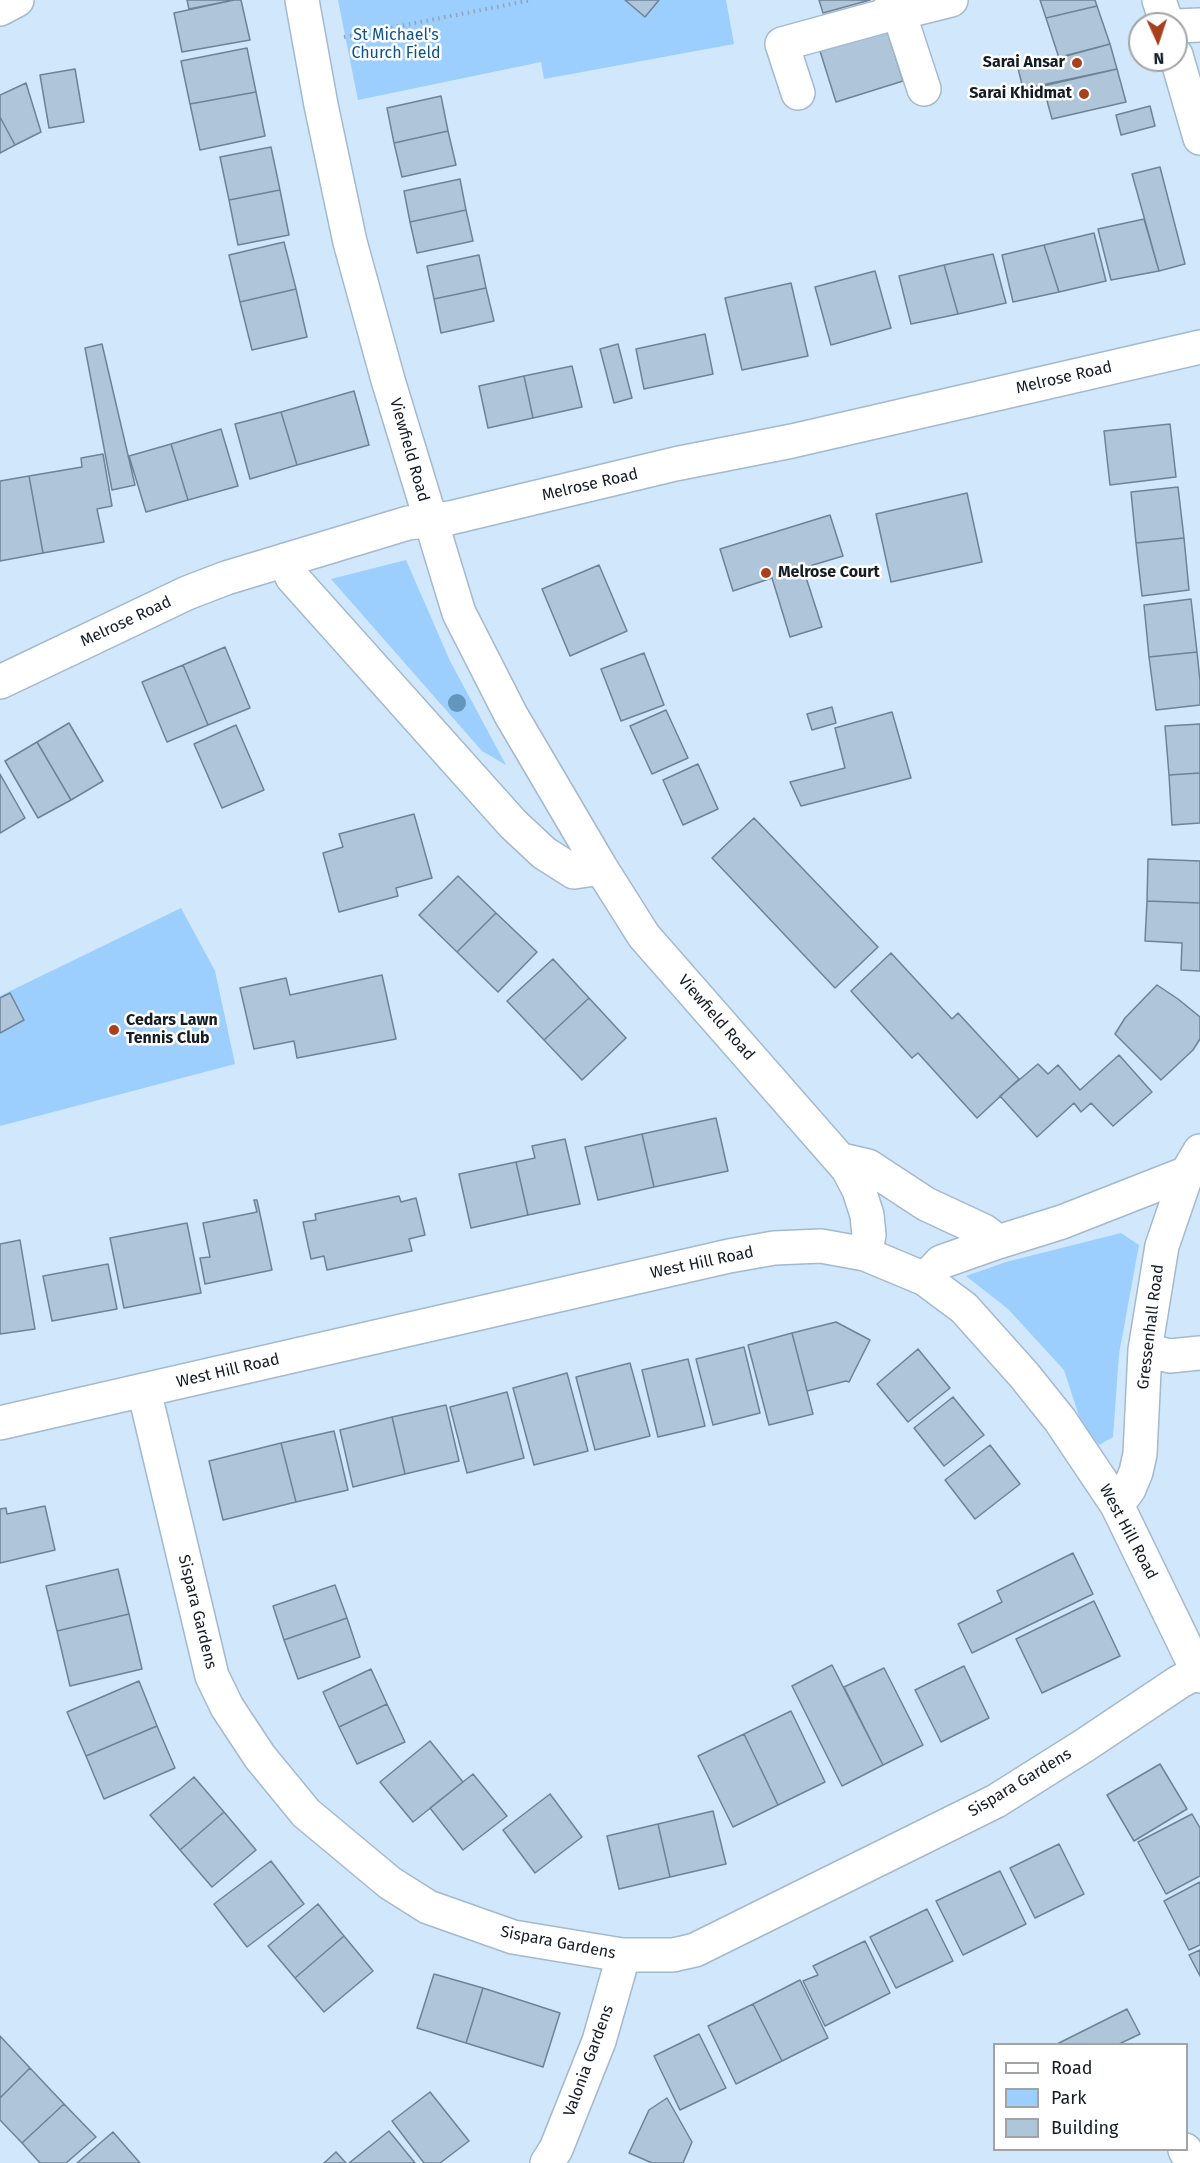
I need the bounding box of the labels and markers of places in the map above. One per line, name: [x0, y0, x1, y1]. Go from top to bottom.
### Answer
place label: Sarai Ansar: [983, 53, 1065, 73]
marker: Sarai Ansar: [1070, 56, 1084, 70]
place label: Sarai Khidmat: [969, 84, 1072, 104]
marker: Sarai Khidmat: [1077, 87, 1091, 101]
place label: Melrose Court: [778, 563, 880, 583]
marker: Melrose Court: [759, 566, 773, 580]
place label: Cedars Lawn Tennis Club: [126, 1011, 218, 1049]
marker: Cedars Lawn Tennis Club: [107, 1023, 121, 1037]

